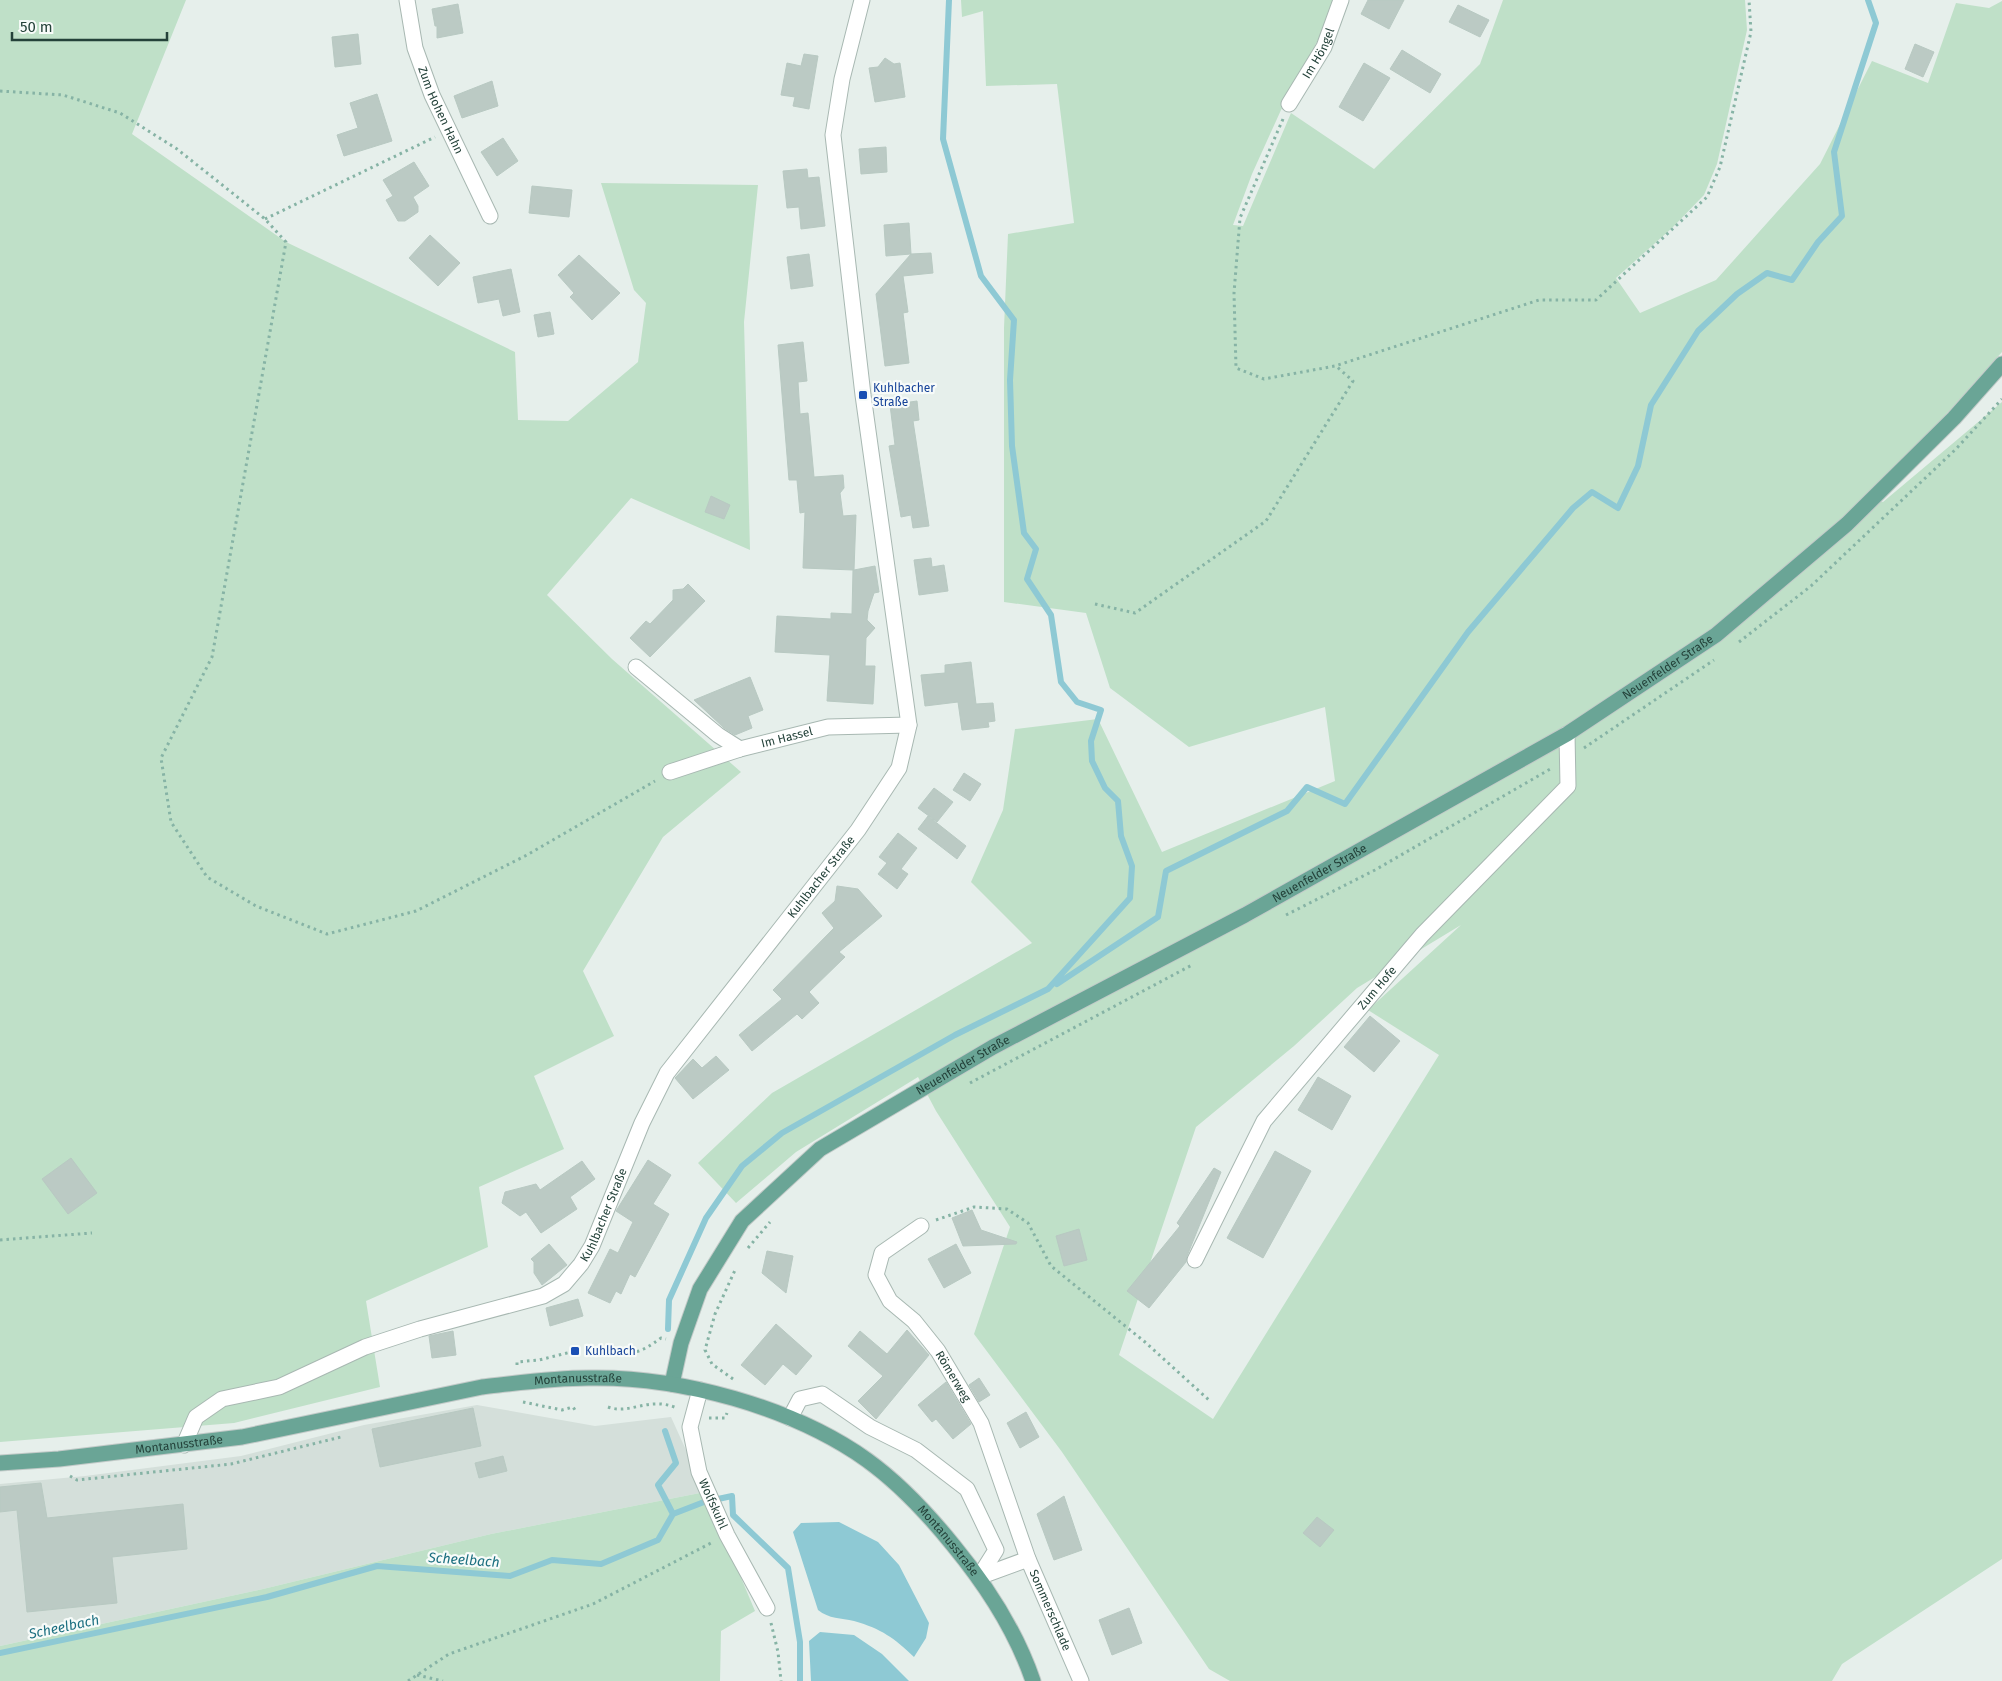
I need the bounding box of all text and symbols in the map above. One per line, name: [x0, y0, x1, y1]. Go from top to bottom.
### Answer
scale bar: [12, 10, 168, 42]
text: 50 m: [20, 18, 53, 36]
street label: Im Höngel: [1299, 26, 1337, 81]
street label: Zum Hohen Hahn: [415, 65, 466, 156]
place label: Kuhlbacher Straße: [873, 381, 935, 409]
marker: Kuhlbacher Straße: [857, 389, 869, 401]
street label: Neuenfelder Straße: [1620, 632, 1716, 702]
street label: Im Hassel: [760, 724, 815, 750]
street label: Kuhlbacher Straße: [785, 833, 858, 921]
street label: Neuenfelder Straße: [1270, 841, 1369, 905]
street label: Zum Hofe: [1355, 963, 1399, 1012]
street label: Neuenfelder Straße: [913, 1032, 1012, 1098]
street label: Kuhlbacher Straße: [577, 1166, 630, 1264]
place label: Kuhlbach: [585, 1344, 636, 1358]
marker: Kuhlbach: [569, 1345, 581, 1357]
street label: Römerweg: [933, 1348, 974, 1405]
street label: Montanusstraße: [533, 1371, 622, 1388]
street label: Montanusstraße: [134, 1432, 224, 1457]
street label: Wolfskuhl: [696, 1476, 731, 1532]
street label: Montanusstraße: [915, 1502, 982, 1579]
water label: Scheelbach: [427, 1549, 500, 1571]
street label: Sommerschlade: [1026, 1567, 1074, 1653]
water label: Scheelbach: [26, 1611, 101, 1643]

